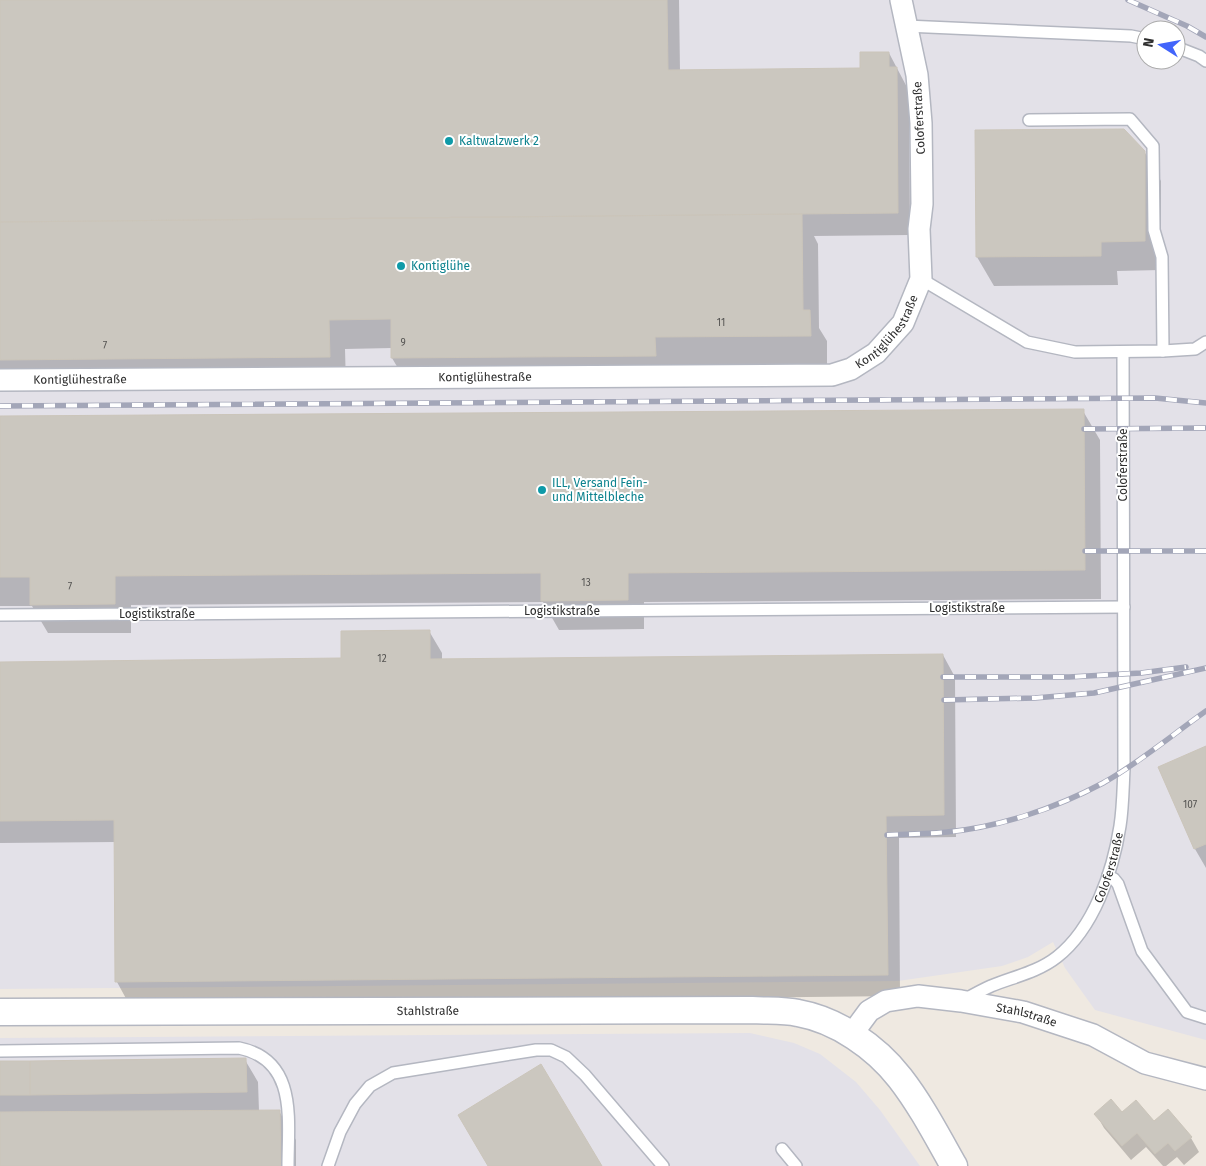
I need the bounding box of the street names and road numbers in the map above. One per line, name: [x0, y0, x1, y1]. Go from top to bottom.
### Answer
street label: Coloferstraße: [910, 81, 928, 155]
street label: Kontiglühestraße: [853, 293, 921, 371]
street label: Kontiglühestraße: [438, 370, 532, 384]
street label: Kontiglühestraße: [33, 372, 127, 387]
street label: Coloferstraße: [1116, 428, 1130, 502]
street label: Logistikstraße: [929, 601, 1005, 615]
street label: Logistikstraße: [524, 604, 600, 618]
street label: Logistikstraße: [119, 607, 195, 621]
street label: Coloferstraße: [1091, 831, 1126, 905]
street label: Stahlstraße: [995, 1000, 1059, 1030]
street label: Stahlstraße: [397, 1004, 459, 1018]

